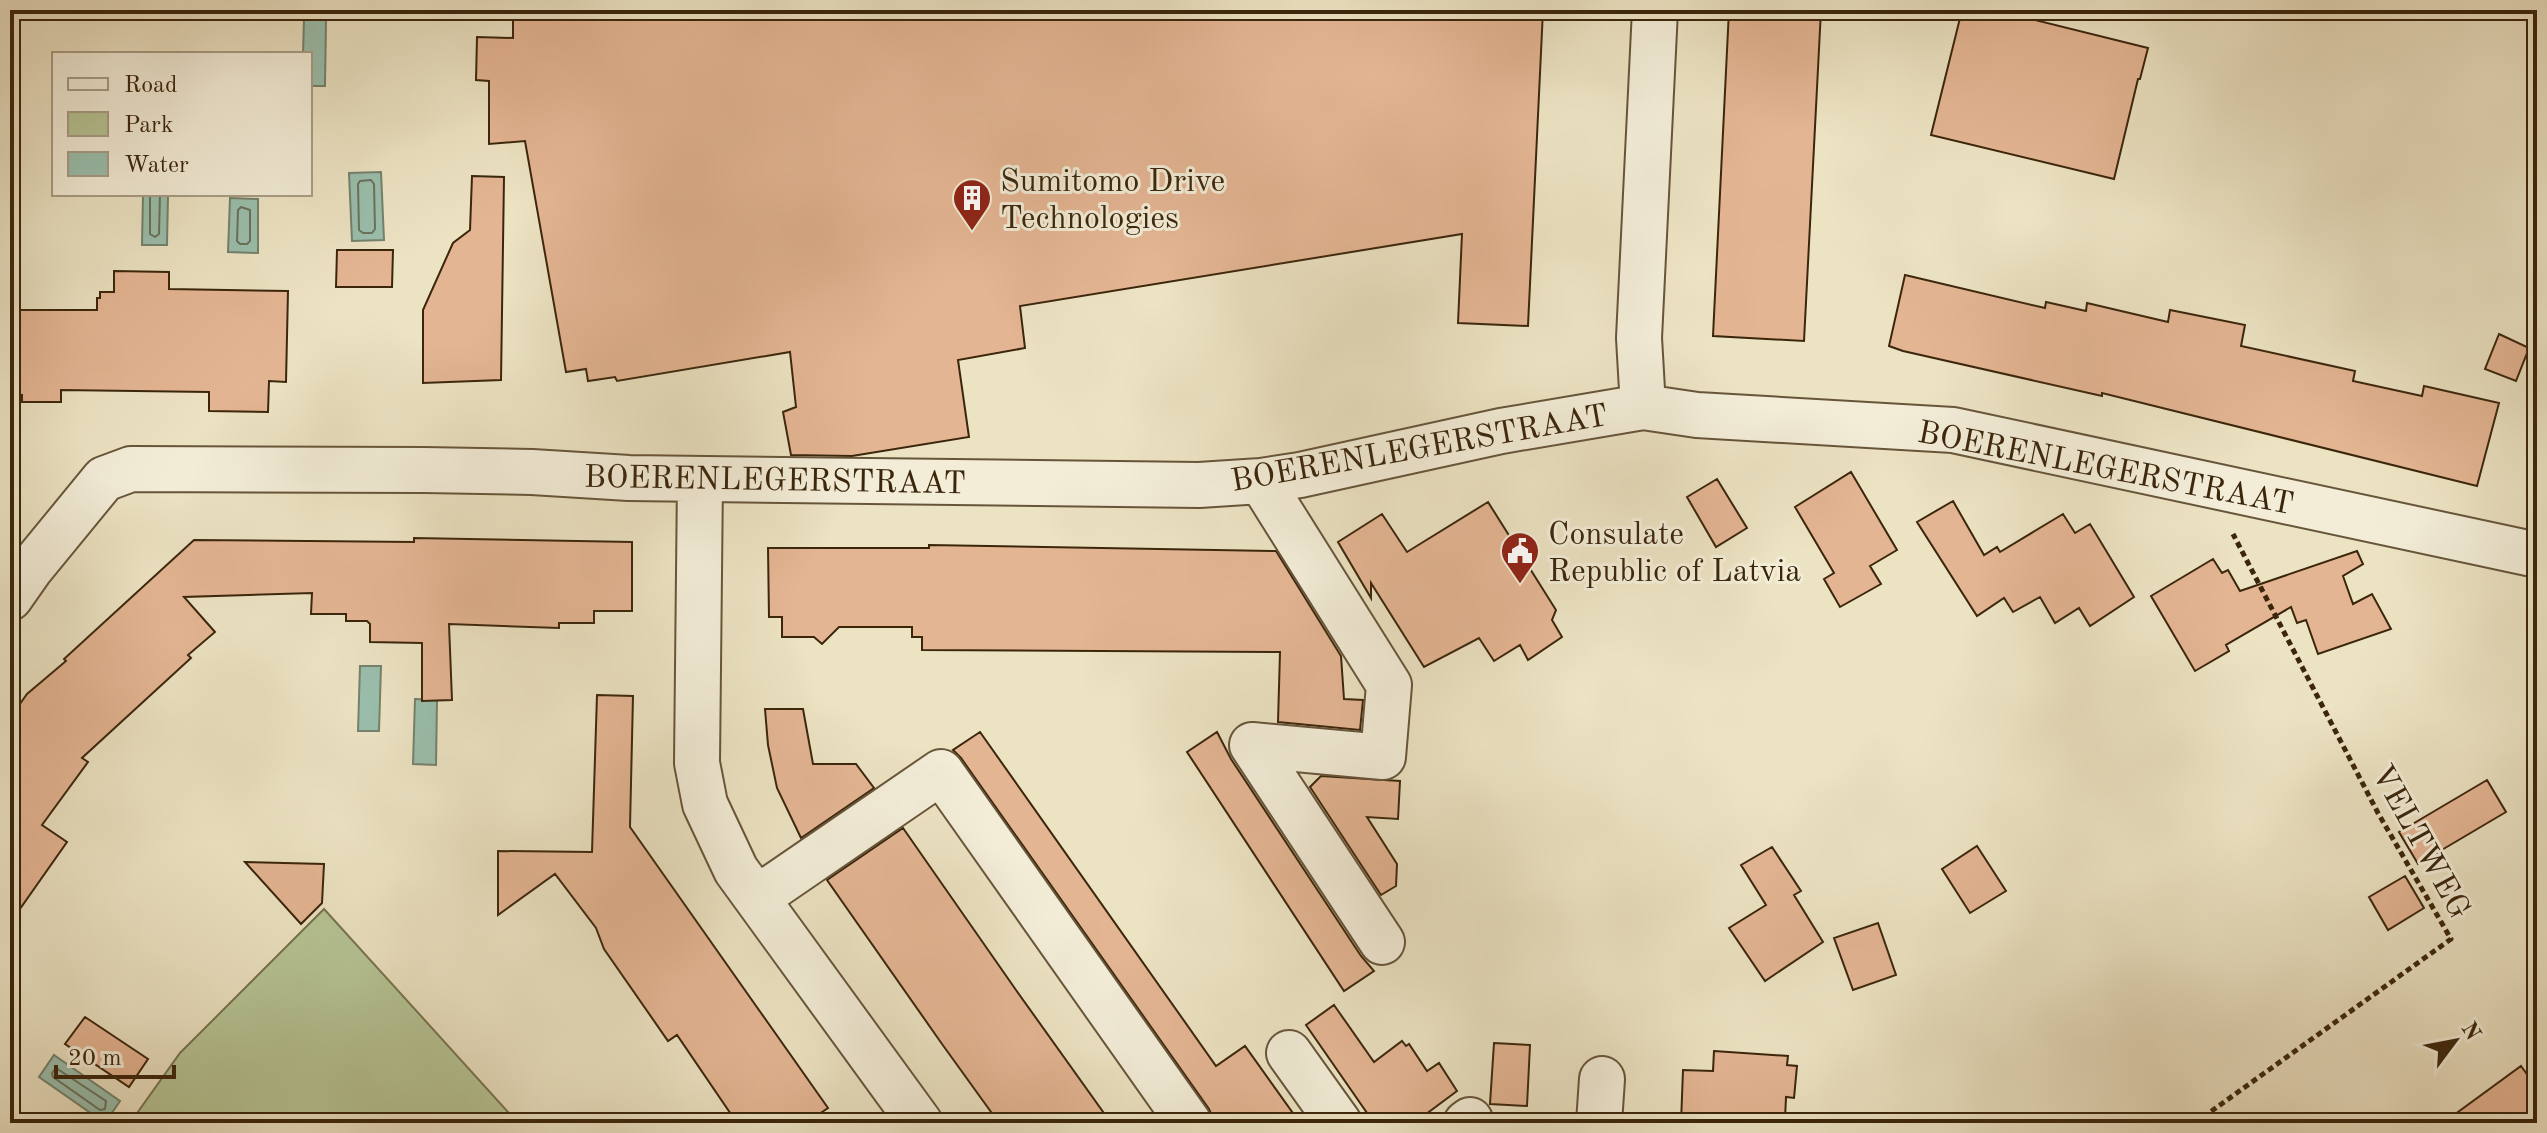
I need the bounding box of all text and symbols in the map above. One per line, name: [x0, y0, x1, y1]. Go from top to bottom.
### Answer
legend: [52, 52, 312, 196]
text: Road: [124, 74, 177, 98]
text: Park: [124, 114, 173, 138]
text: Water: [124, 154, 189, 178]
place label: Sumitomo Drive Technologies: [1000, 167, 1225, 236]
building icon: Sumitomo Drive Technologies: [951, 177, 993, 232]
street label: BOERENLEGERSTRAAT: [1229, 401, 1611, 499]
street label: BOERENLEGERSTRAAT: [1915, 418, 2296, 522]
street label: BOERENLEGERSTRAAT: [584, 463, 966, 501]
place label: Consulate Republic of Latvia: [1548, 520, 1801, 589]
public building icon: Consulate Republic of Latvia: [1499, 530, 1541, 585]
street label: VELTWEG: [2364, 760, 2475, 925]
north arrow: [2415, 1001, 2495, 1081]
text: N: [2456, 1019, 2484, 1045]
scale bar: [56, 1029, 174, 1079]
text: 20 m: [68, 1047, 122, 1071]

